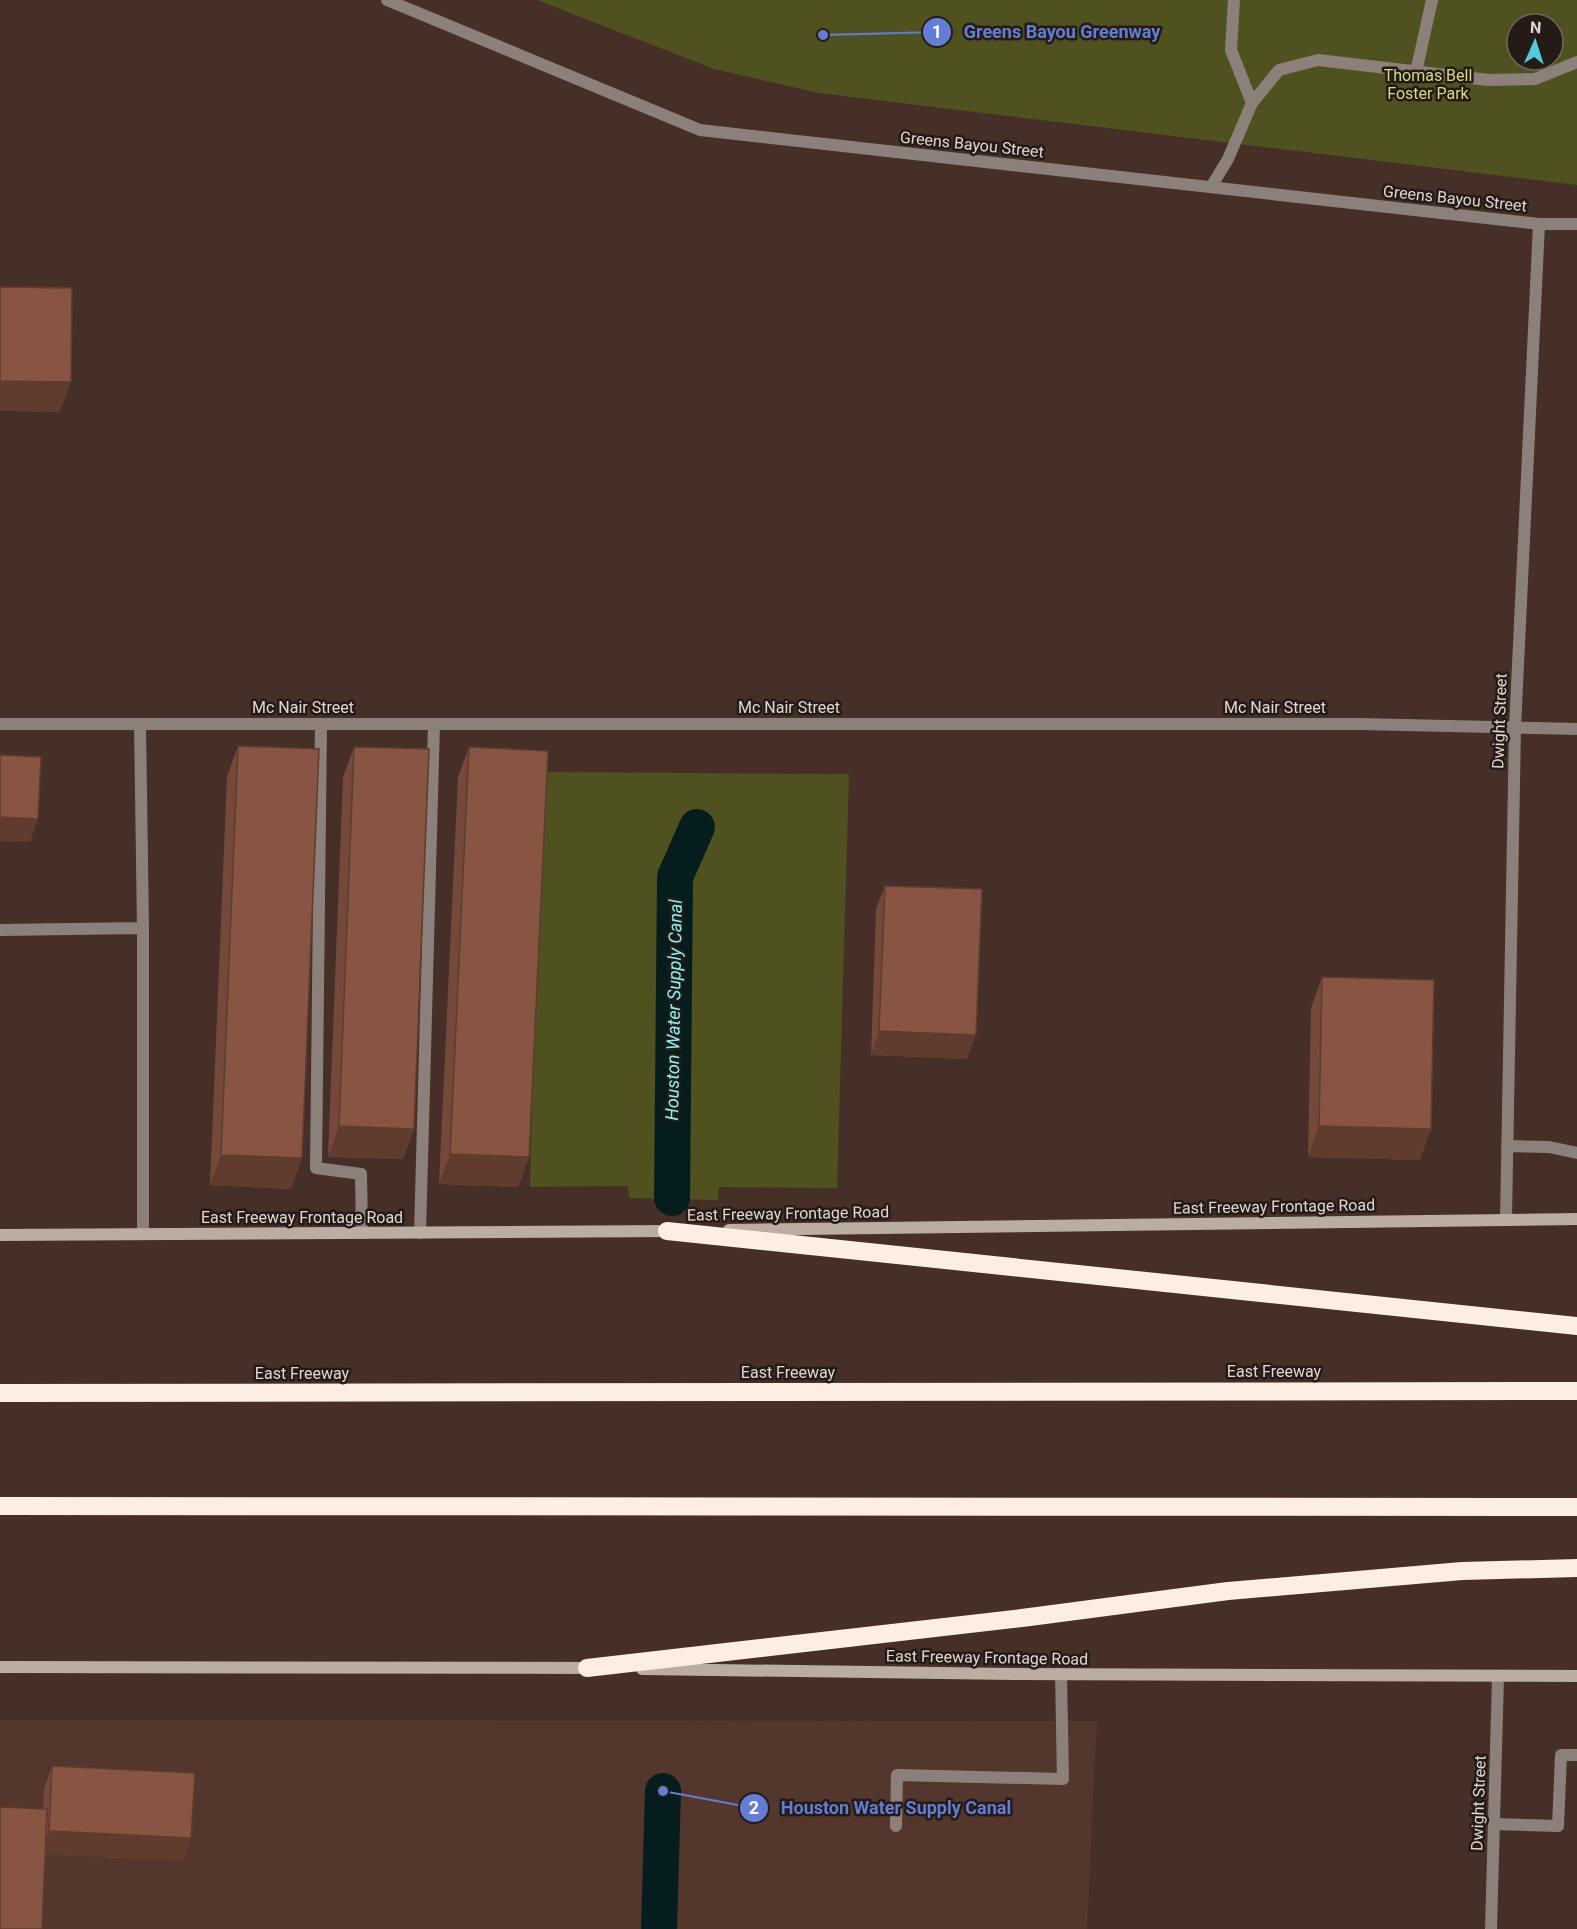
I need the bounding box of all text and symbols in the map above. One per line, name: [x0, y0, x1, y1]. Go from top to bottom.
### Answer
north arrow: [1505, 12, 1565, 72]
callout: Greens Bayou Greenway: [922, 14, 1172, 50]
text: N: [1530, 18, 1542, 37]
text: 1: [932, 21, 942, 42]
text: Greens Bayou Greenway: [964, 21, 1161, 42]
park label: Thomas Bell Foster Park: [1384, 66, 1472, 103]
street label: Greens Bayou Street: [899, 128, 1045, 161]
street label: Greens Bayou Street: [1382, 182, 1528, 215]
street label: Dwight Street: [1488, 673, 1511, 769]
street label: Mc Nair Street: [252, 698, 354, 717]
street label: Mc Nair Street: [738, 698, 840, 717]
street label: Mc Nair Street: [1224, 698, 1326, 717]
water label: Houston Water Supply Canal: [661, 898, 686, 1121]
street label: East Freeway Frontage Road: [1173, 1195, 1375, 1218]
street label: East Freeway Frontage Road: [687, 1202, 889, 1225]
street label: East Freeway Frontage Road: [201, 1208, 403, 1227]
street label: East Freeway: [1227, 1362, 1322, 1381]
street label: East Freeway: [741, 1363, 836, 1382]
street label: East Freeway: [255, 1364, 350, 1383]
street label: East Freeway Frontage Road: [886, 1646, 1088, 1669]
street label: Dwight Street: [1467, 1755, 1490, 1851]
callout: Houston Water Supply Canal: [739, 1790, 1023, 1826]
text: 2: [749, 1797, 759, 1818]
text: Houston Water Supply Canal: [781, 1797, 1011, 1818]

